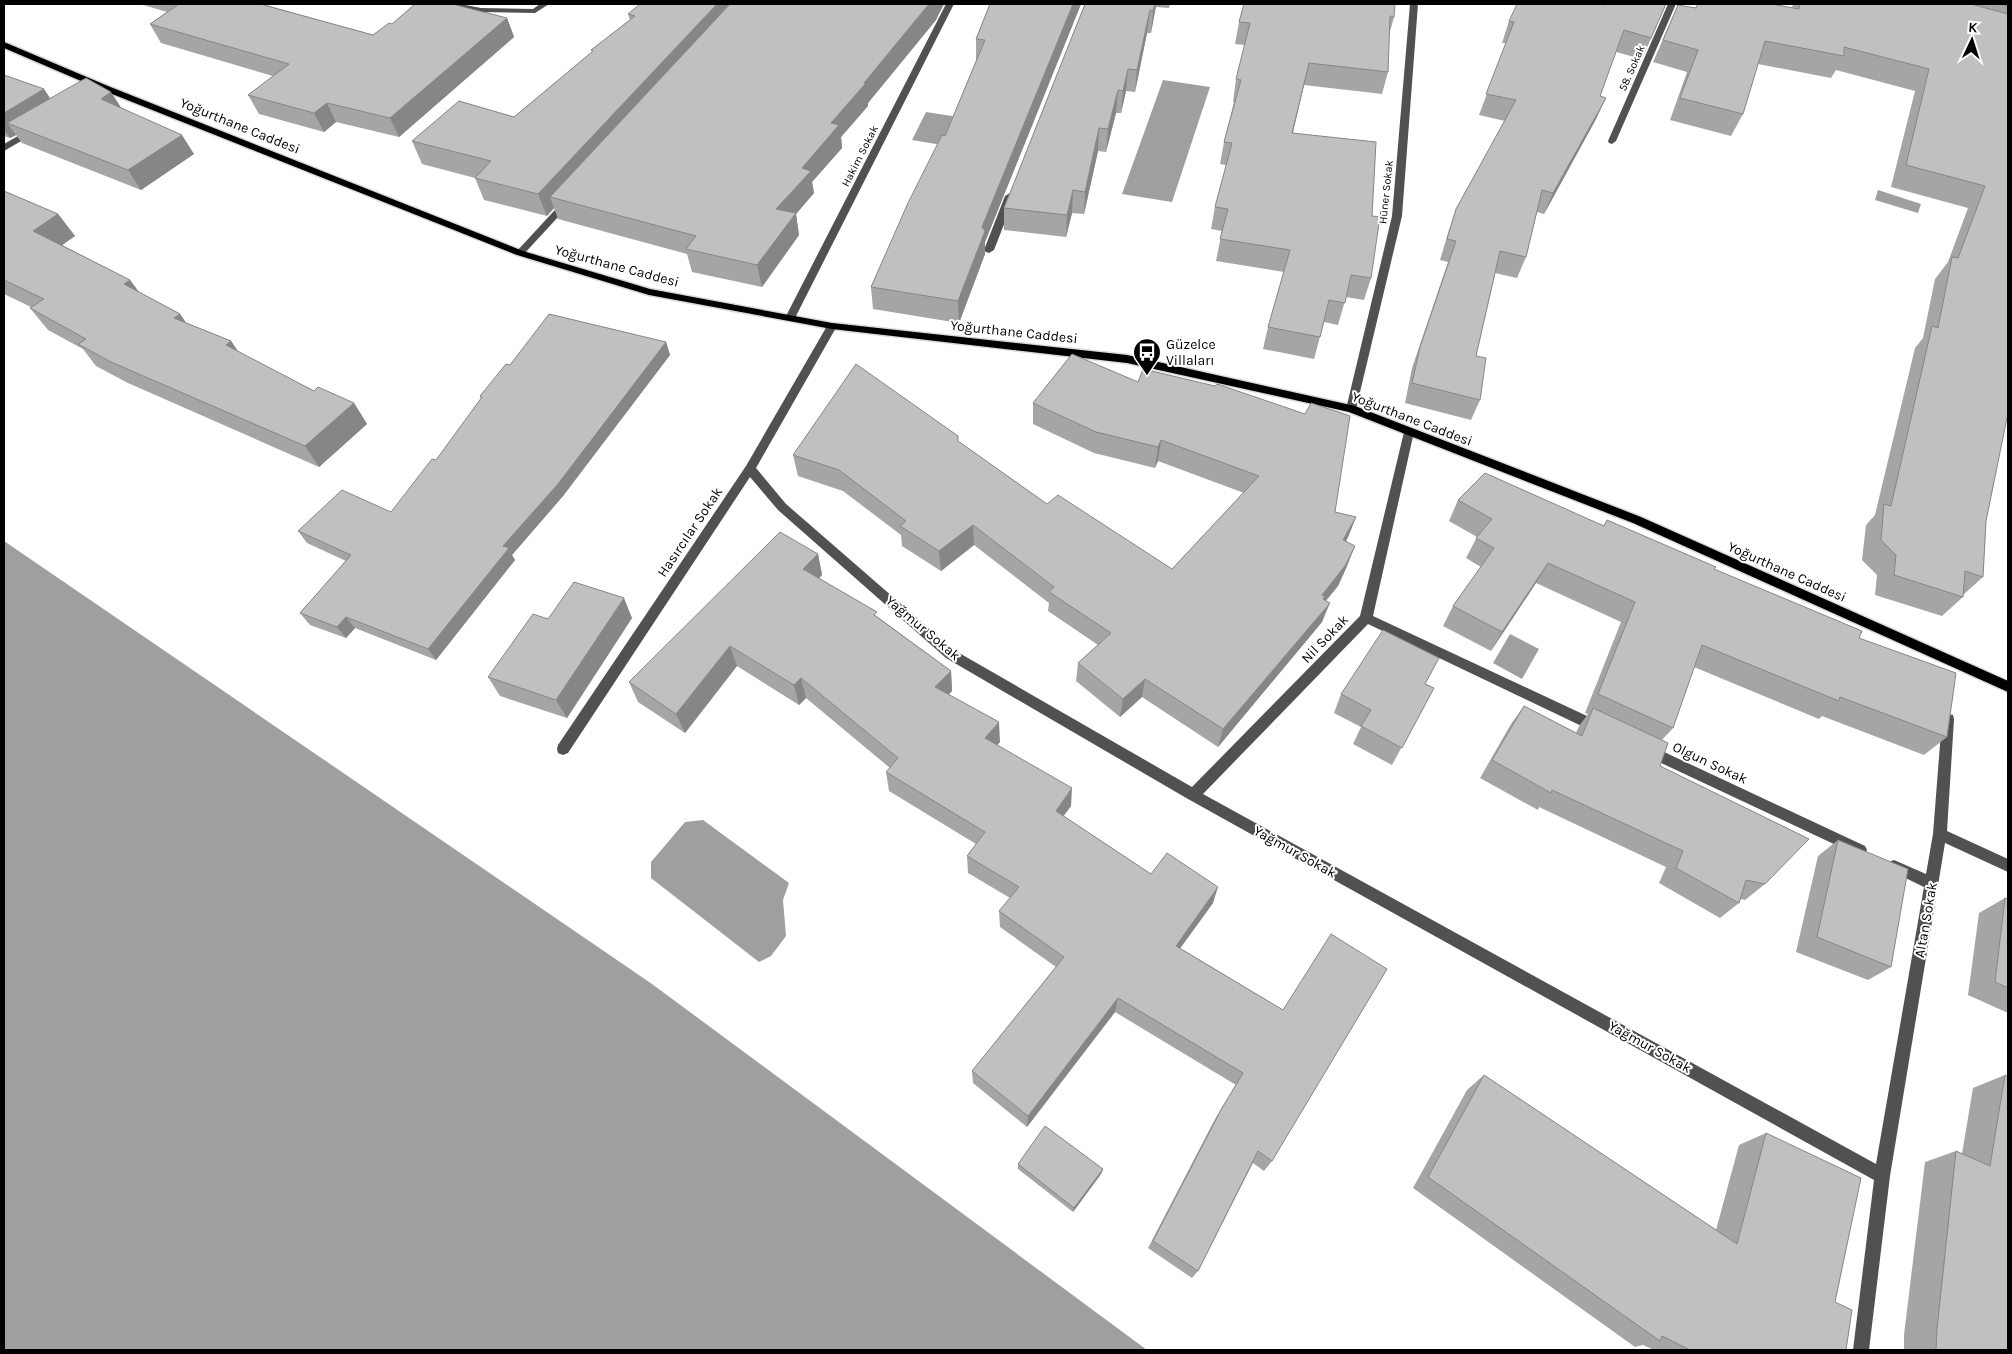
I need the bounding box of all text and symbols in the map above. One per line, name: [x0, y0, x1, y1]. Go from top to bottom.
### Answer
north arrow: [1947, 15, 1997, 65]
text: K: [1968, 19, 1979, 36]
street label: 58. Sokak: [1616, 43, 1648, 93]
street label: Yoğurthane Caddesi: [178, 94, 302, 158]
street label: Hakim Sokak: [839, 123, 881, 189]
street label: Hüner Sokak: [1376, 159, 1396, 225]
street label: Yoğurthane Caddesi: [553, 241, 681, 291]
street label: Yoğurthane Caddesi: [950, 317, 1078, 347]
place label: Güzelce Villaları: [1166, 336, 1216, 369]
bus stop icon: Güzelce Villaları: [1132, 337, 1162, 376]
street label: Yoğurthane Caddesi: [1349, 388, 1475, 450]
street label: Hasırcılar Sokak: [654, 484, 726, 580]
street label: Yoğurthane Caddesi: [1725, 538, 1849, 606]
street label: Yağmur Sokak: [882, 592, 964, 664]
street label: Nil Sokak: [1298, 611, 1352, 667]
street label: Olgun Sokak: [1670, 738, 1750, 788]
street label: Yağmur Sokak: [1251, 822, 1339, 882]
street label: Altan Sokak: [1911, 881, 1941, 959]
street label: Yağmur Sokak: [1606, 1017, 1694, 1077]

